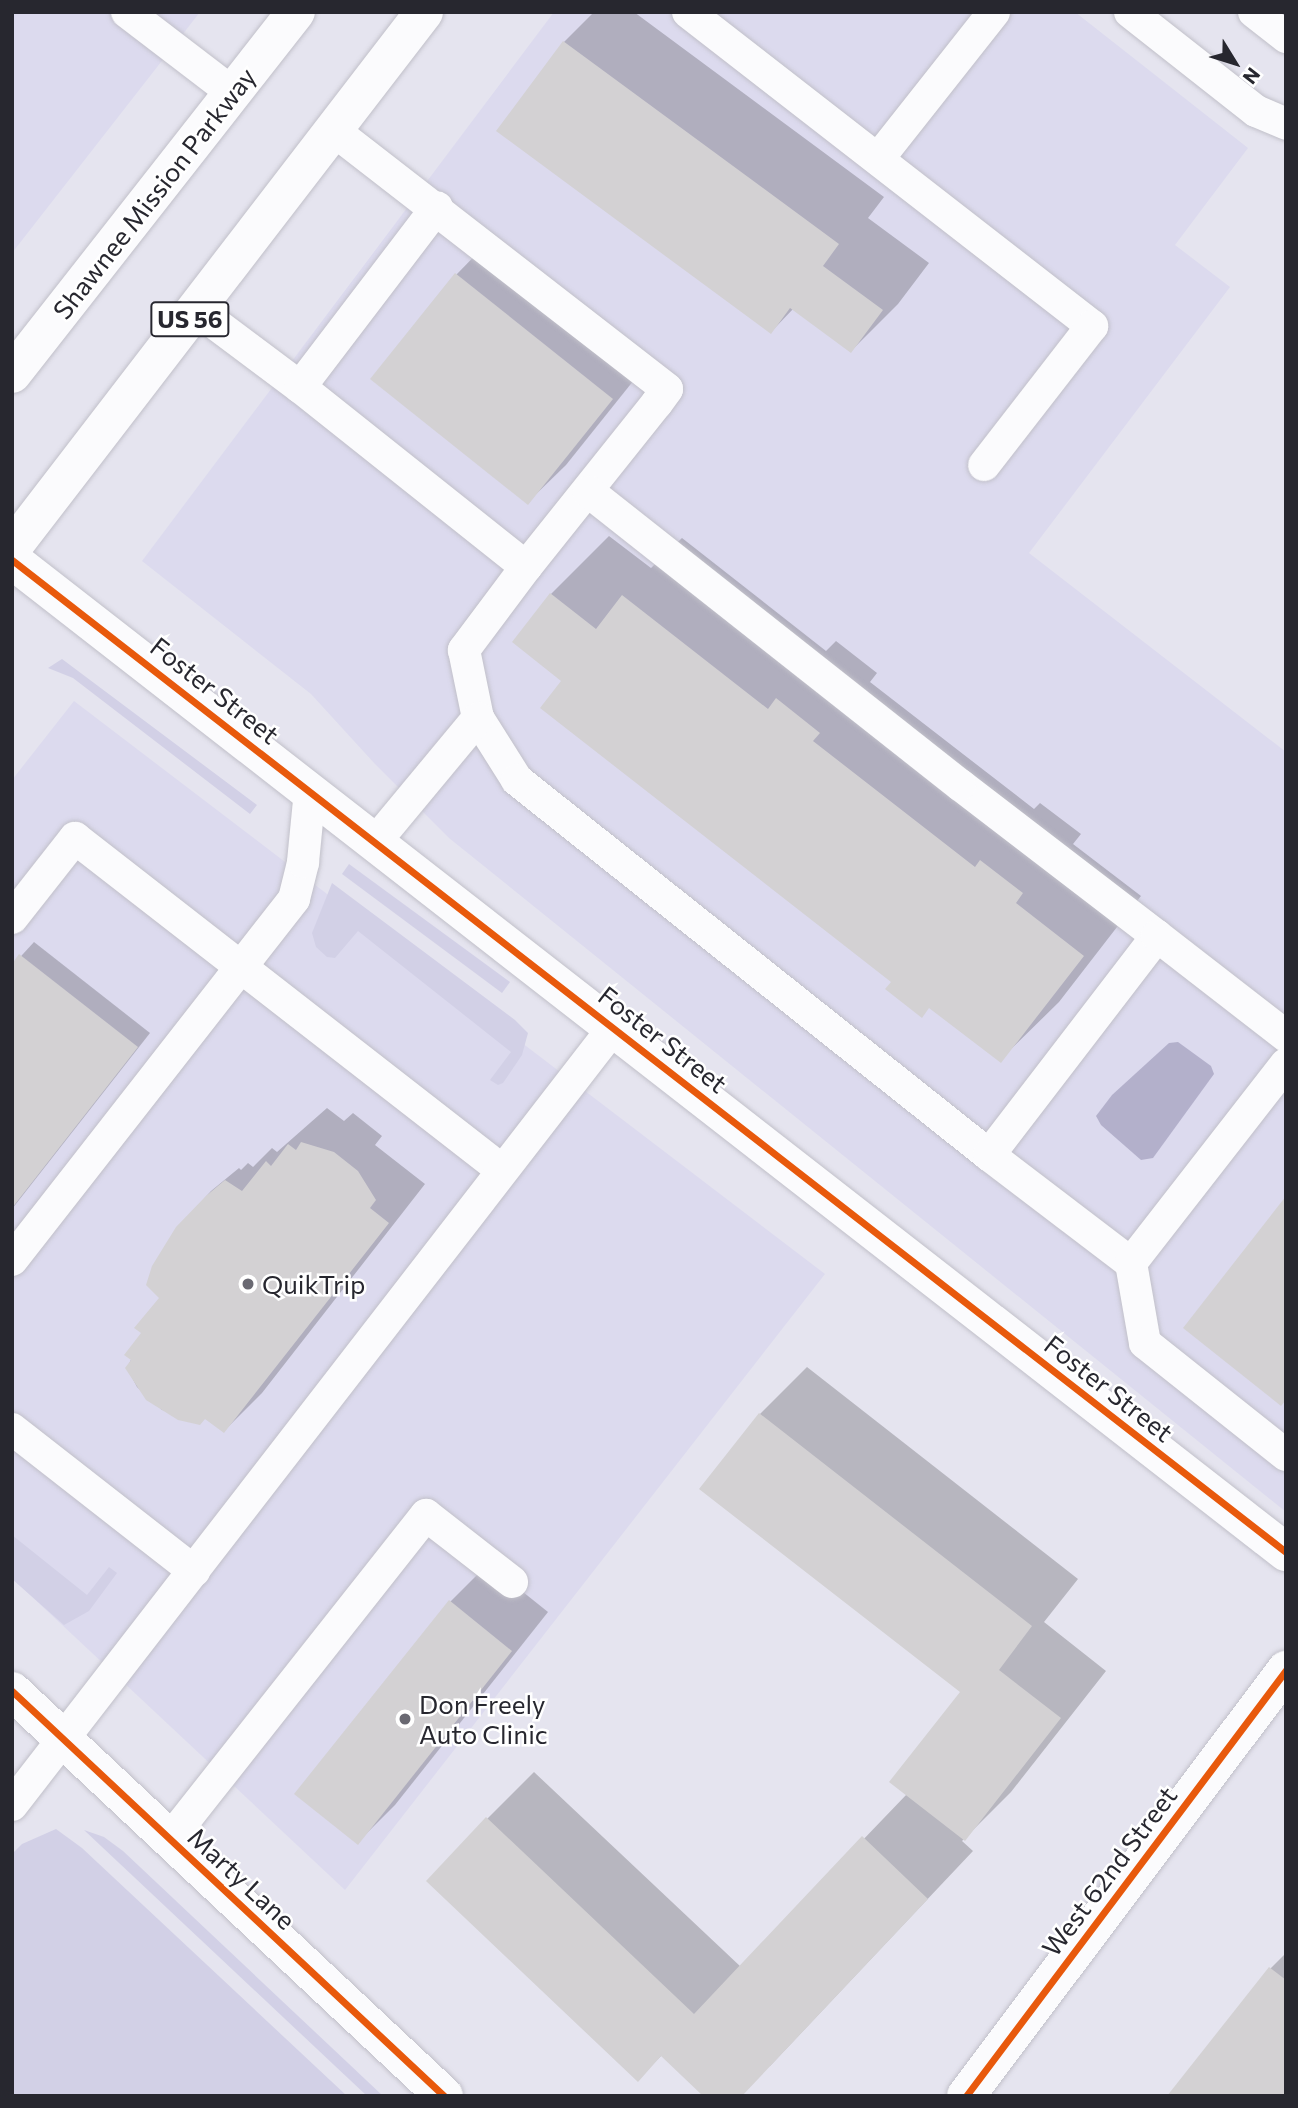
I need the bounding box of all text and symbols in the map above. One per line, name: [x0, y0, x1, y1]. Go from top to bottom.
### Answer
north arrow: [1200, 28, 1270, 98]
street label: Shawnee Mission Parkway: [46, 61, 262, 325]
text: N: [1238, 64, 1265, 89]
road number: US 56: [150, 298, 230, 340]
street label: Foster Street: [145, 630, 285, 750]
street label: Foster Street: [593, 979, 733, 1099]
place label: QuikTrip: [262, 1268, 365, 1300]
marker: QuikTrip: [240, 1276, 256, 1292]
street label: Foster Street: [1039, 1328, 1179, 1448]
place label: Don Freely Auto Clinic: [419, 1688, 548, 1750]
marker: Don Freely Auto Clinic: [397, 1711, 413, 1727]
street label: West 62nd Street: [1035, 1780, 1183, 1962]
street label: Marty Lane: [182, 1821, 302, 1935]

